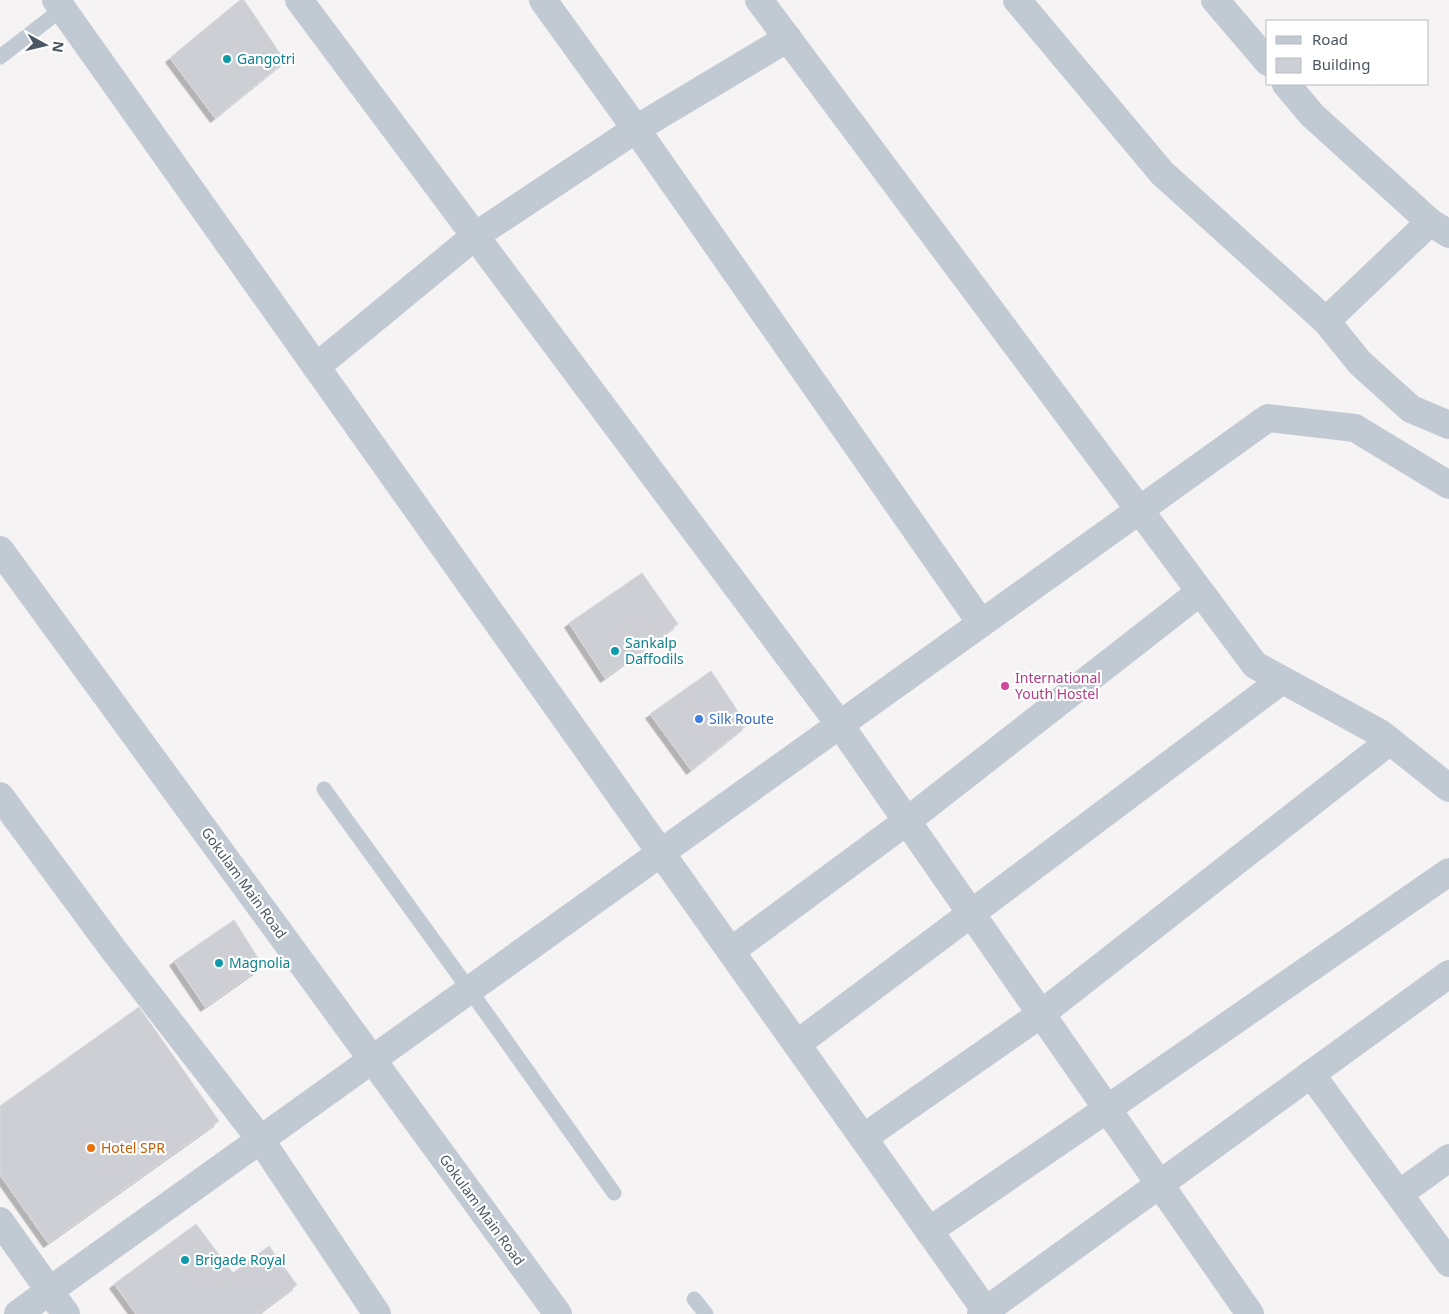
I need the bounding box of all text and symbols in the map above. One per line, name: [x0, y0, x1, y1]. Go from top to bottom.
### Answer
north arrow: [20, 20, 70, 70]
legend: [1266, 20, 1429, 85]
text: Road: [1312, 29, 1348, 49]
text: N: [48, 40, 69, 54]
place label: Gangotri: [237, 49, 295, 68]
marker: Gangotri: [221, 53, 233, 65]
text: Building: [1312, 54, 1370, 74]
place label: Sankalp Daffodils: [625, 633, 684, 668]
marker: Sankalp Daffodils: [609, 645, 621, 657]
place label: International Youth Hostel: [1015, 668, 1101, 703]
marker: International Youth Hostel: [999, 680, 1011, 692]
place label: Silk Route: [709, 709, 774, 728]
marker: Silk Route: [693, 713, 705, 725]
street label: Gokulam Main Road: [198, 823, 291, 942]
place label: Magnolia: [229, 953, 290, 972]
marker: Magnolia: [213, 957, 225, 969]
place label: Hotel SPR: [101, 1138, 165, 1157]
marker: Hotel SPR: [85, 1142, 97, 1154]
street label: Gokulam Main Road: [436, 1150, 529, 1269]
place label: Brigade Royal: [195, 1250, 286, 1269]
marker: Brigade Royal: [179, 1254, 191, 1266]

